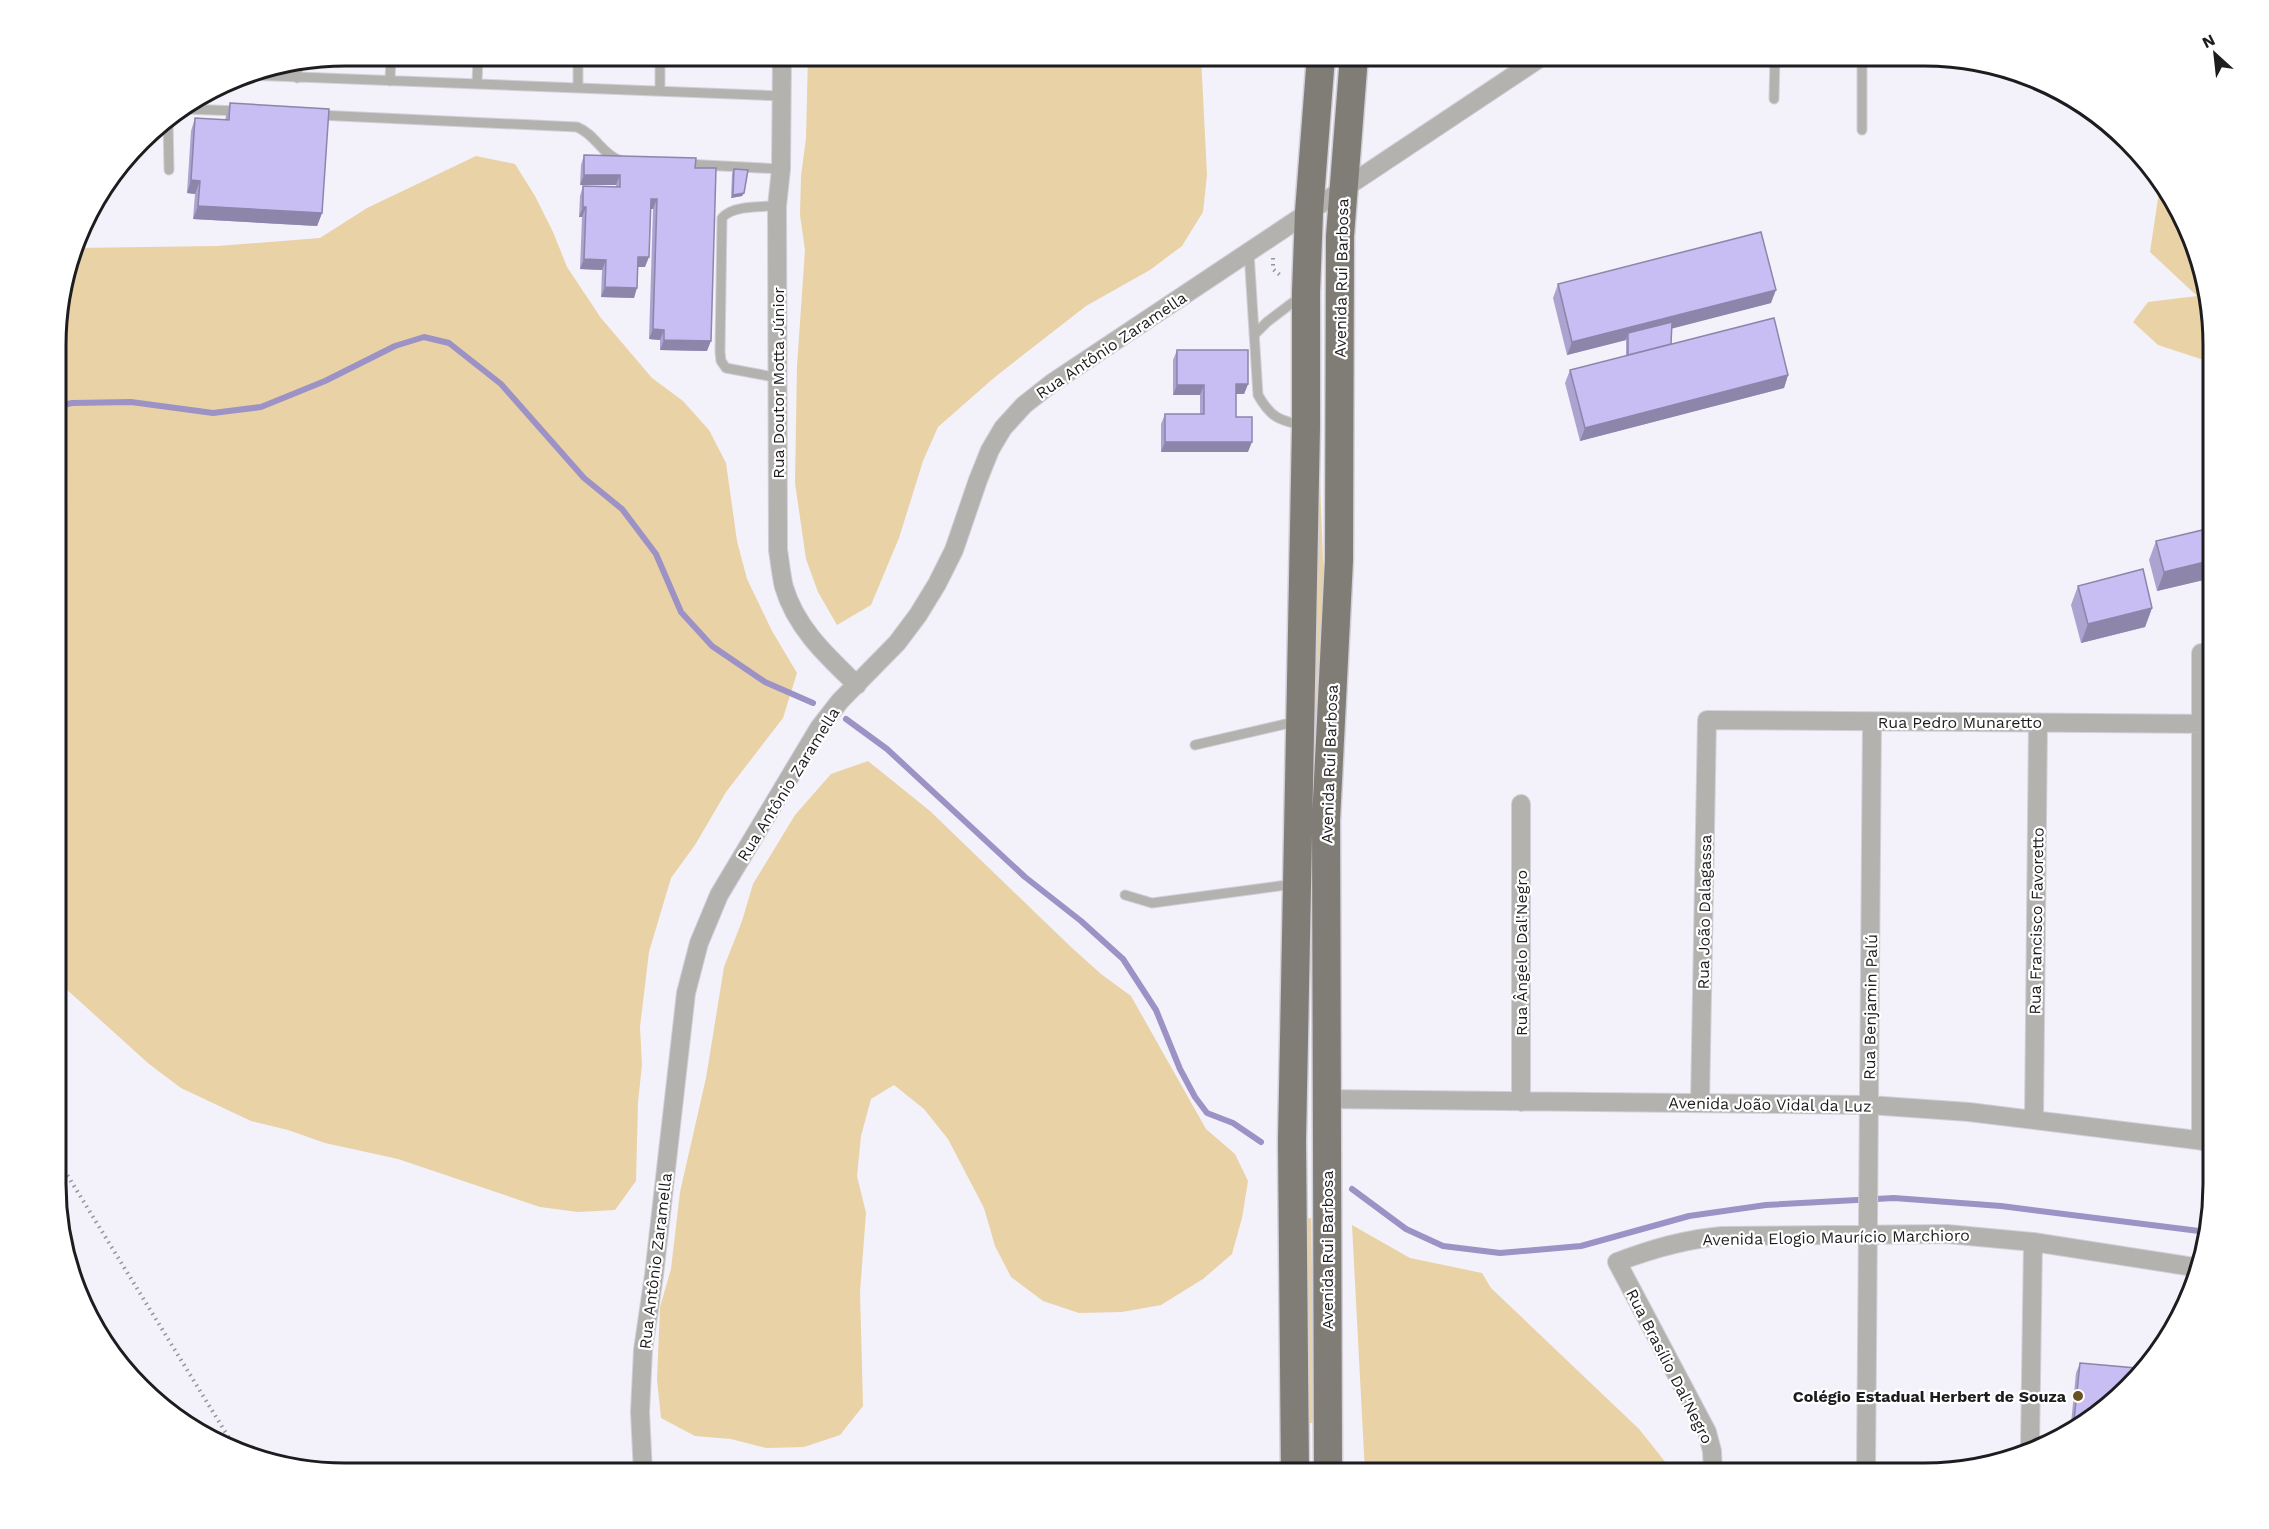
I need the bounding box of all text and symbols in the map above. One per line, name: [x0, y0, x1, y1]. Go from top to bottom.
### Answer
north arrow: [2185, 24, 2245, 84]
text: N: [2199, 30, 2218, 52]
street label: Avenida Rui Barbosa: [1331, 198, 1352, 358]
street label: Rua Doutor Motta Júnior: [769, 287, 788, 479]
street label: Rua Antônio Zaramella: [1032, 288, 1190, 403]
street label: Avenida Rui Barbosa: [1317, 684, 1342, 844]
street label: Rua Antônio Zaramella: [733, 704, 844, 865]
street label: Rua Pedro Munaretto: [1878, 713, 2042, 732]
street label: Rua Francisco Favoretto: [2025, 827, 2048, 1015]
street label: Rua João Dalagassa: [1694, 834, 1715, 990]
street label: Rua Ângelo Dal'Negro: [1512, 870, 1531, 1036]
street label: Rua Benjamin Palú: [1860, 934, 1881, 1080]
street label: Avenida João Vidal da Luz: [1668, 1093, 1872, 1116]
street label: Avenida Rui Barbosa: [1318, 1170, 1337, 1330]
street label: Rua Antônio Zaramella: [635, 1172, 676, 1350]
street label: Avenida Elogio Maurício Marchioro: [1702, 1226, 1970, 1249]
street label: Rua Brasílio Dal'Negro: [1622, 1286, 1717, 1447]
place label: Colégio Estadual Herbert de Souza: [1793, 1387, 2067, 1406]
marker: Colégio Estadual Herbert de Souza: [2071, 1389, 2085, 1403]

